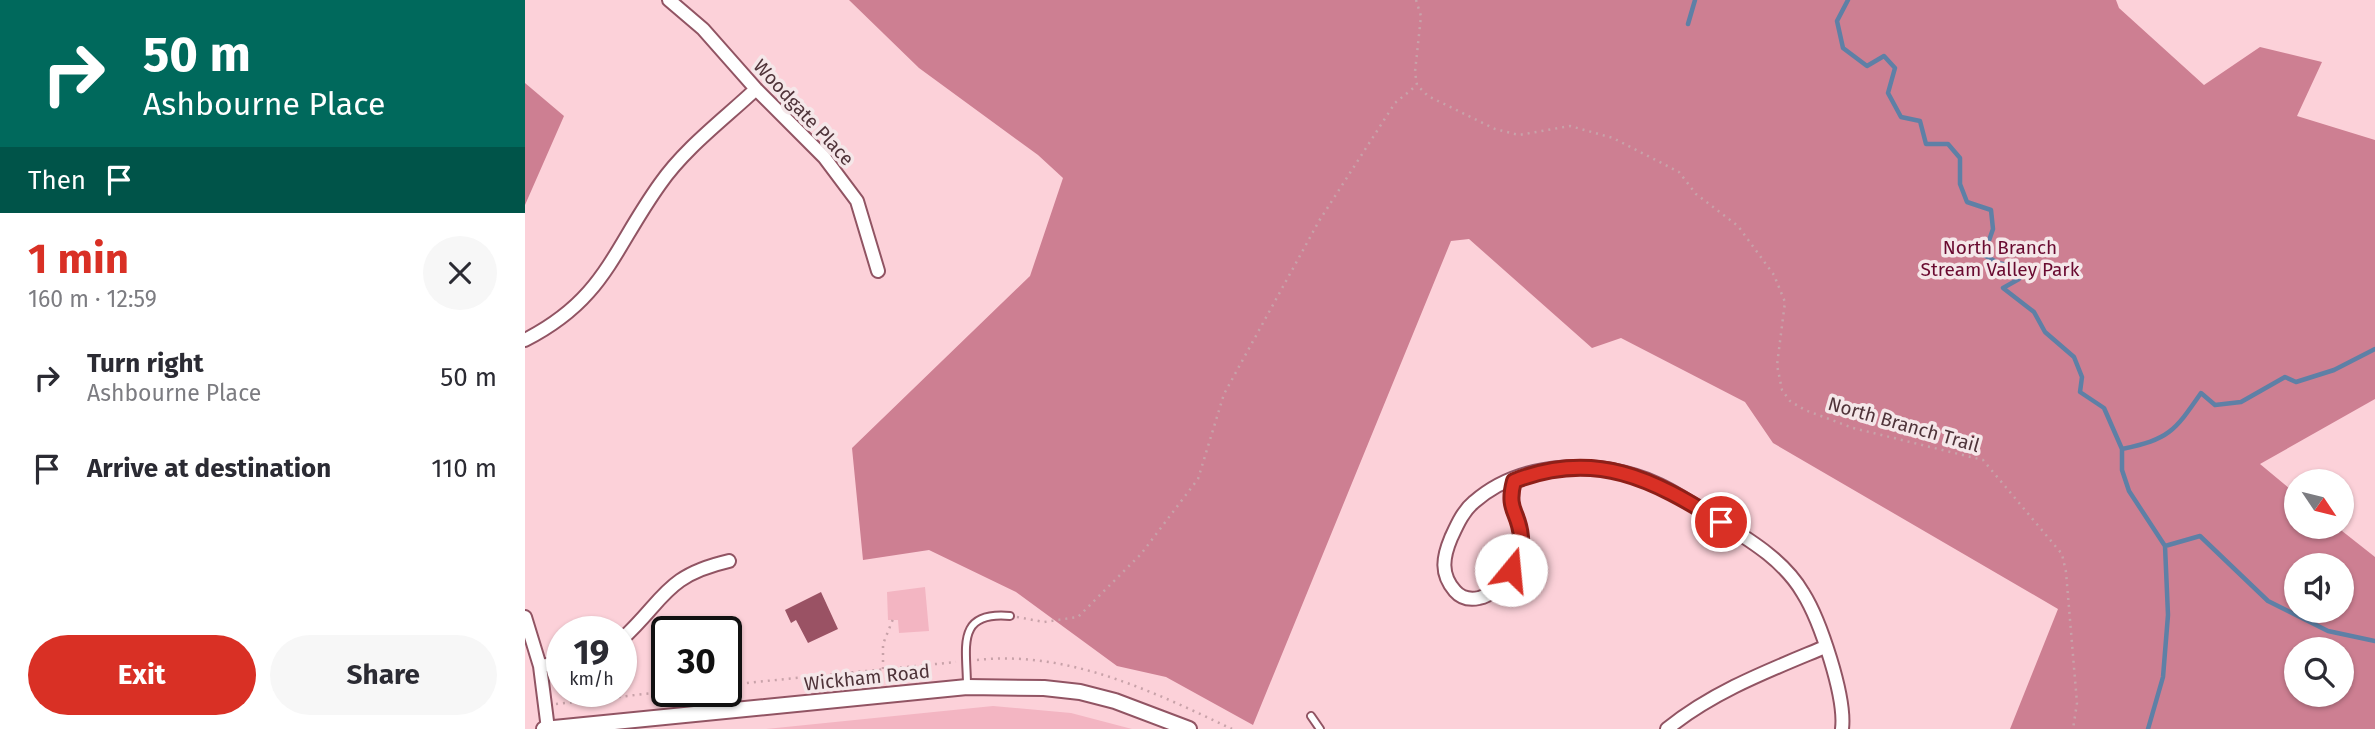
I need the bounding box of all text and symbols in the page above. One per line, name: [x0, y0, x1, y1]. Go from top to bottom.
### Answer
text: 50 m: [143, 25, 251, 84]
icon: right: [28, 28, 119, 119]
street label: Woodgate Place: [749, 55, 859, 170]
text: Ashbourne Place: [143, 85, 385, 123]
icon: arrive: [100, 161, 138, 199]
text: Then: [28, 165, 86, 196]
text: 1 min: [28, 234, 129, 284]
button: close: [423, 236, 497, 310]
park label: North Branch Stream Valley Park: [1921, 236, 2080, 281]
text: 160 m · 12:59: [28, 285, 157, 313]
text: Turn right: [87, 348, 204, 379]
icon: right: [28, 359, 66, 397]
text: 50 m: [440, 362, 497, 393]
text: Ashbourne Place: [87, 379, 261, 407]
street label: North Branch Trail: [1825, 392, 1983, 457]
icon: arrive: [28, 450, 66, 488]
text: Arrive at destination: [87, 453, 331, 484]
text: 110 m: [431, 453, 497, 484]
north arrow: [2284, 469, 2354, 539]
map controls: [2284, 469, 2354, 707]
pin: [1691, 492, 1751, 552]
icon: arrive: [1702, 503, 1740, 541]
position arrow: [1474, 533, 1548, 607]
button: sound: [2284, 553, 2354, 623]
speed limit sign: 30: [651, 616, 742, 707]
text: 19: [574, 631, 609, 673]
button: Exit: [28, 635, 256, 715]
button: Share: [270, 635, 497, 715]
button: search: [2284, 637, 2354, 707]
street label: Wickham Road: [803, 659, 931, 696]
text: km/h: [569, 668, 614, 690]

